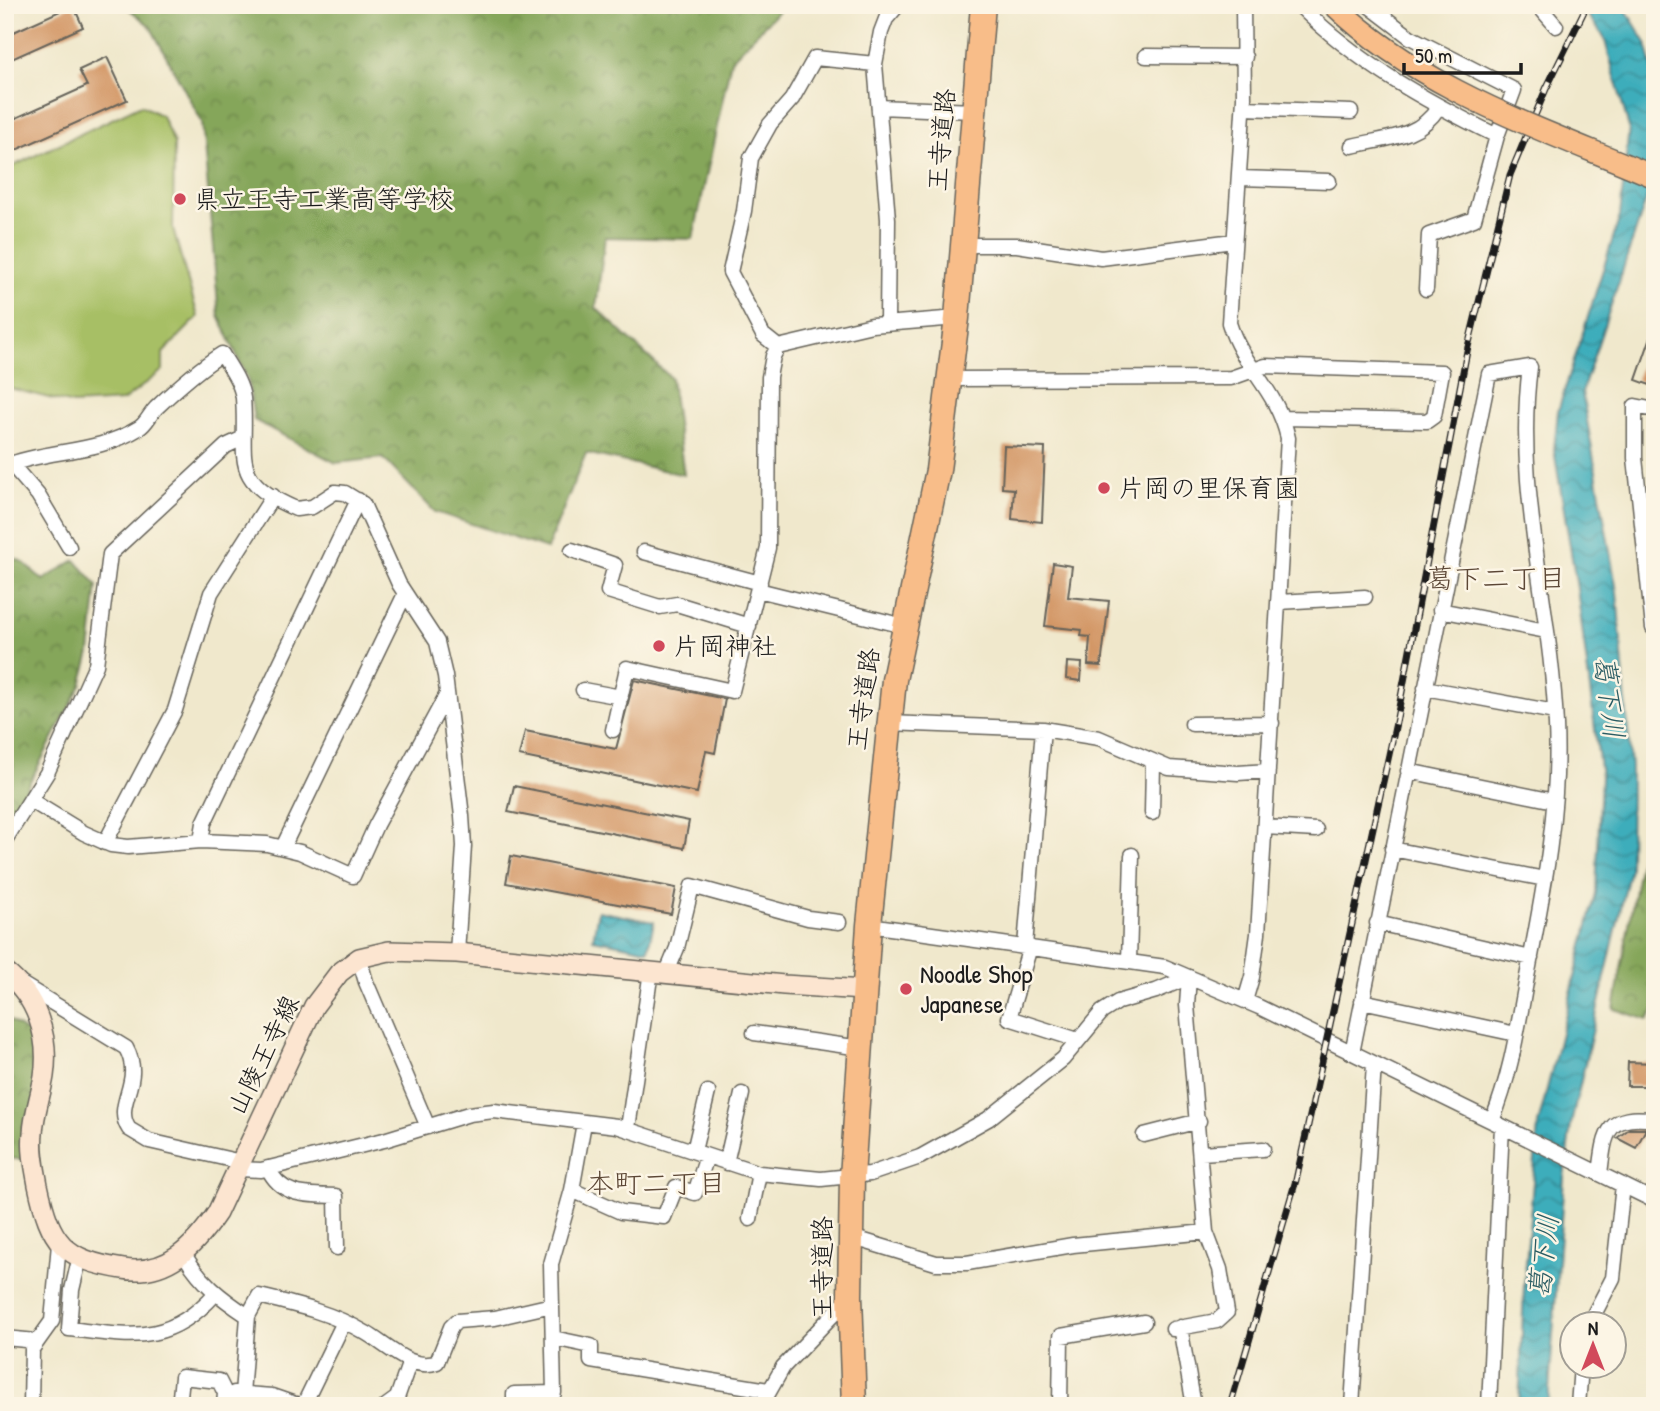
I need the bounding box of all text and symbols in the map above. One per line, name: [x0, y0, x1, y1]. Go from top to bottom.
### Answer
scale bar: [1404, 32, 1522, 76]
text: 50 m: [1415, 41, 1452, 70]
street label: 王寺道路: [919, 87, 962, 193]
place label: 県立王寺工業高等学校: [194, 181, 454, 216]
marker: 県立王寺工業高等学校: [172, 191, 188, 207]
place label: 片岡の里保育園: [1118, 470, 1300, 505]
marker: 片岡の里保育園: [1096, 480, 1112, 496]
district label: 葛下二丁目: [1426, 559, 1566, 597]
place label: 片岡神社: [673, 628, 777, 663]
marker: 片岡神社: [651, 638, 667, 654]
street label: 王寺道路: [838, 645, 887, 753]
water label: 葛下川: [1586, 653, 1634, 741]
place label: Noodle Shop Japanese: [920, 956, 1033, 1021]
marker: Noodle Shop Japanese: [898, 981, 914, 997]
street label: 山陵王寺線: [218, 989, 307, 1121]
district label: 本町二丁目: [586, 1164, 726, 1202]
water label: 葛下川: [1519, 1212, 1567, 1300]
street label: 王寺道路: [804, 1216, 839, 1320]
north arrow: [1558, 1310, 1628, 1380]
text: N: [1588, 1315, 1598, 1341]

